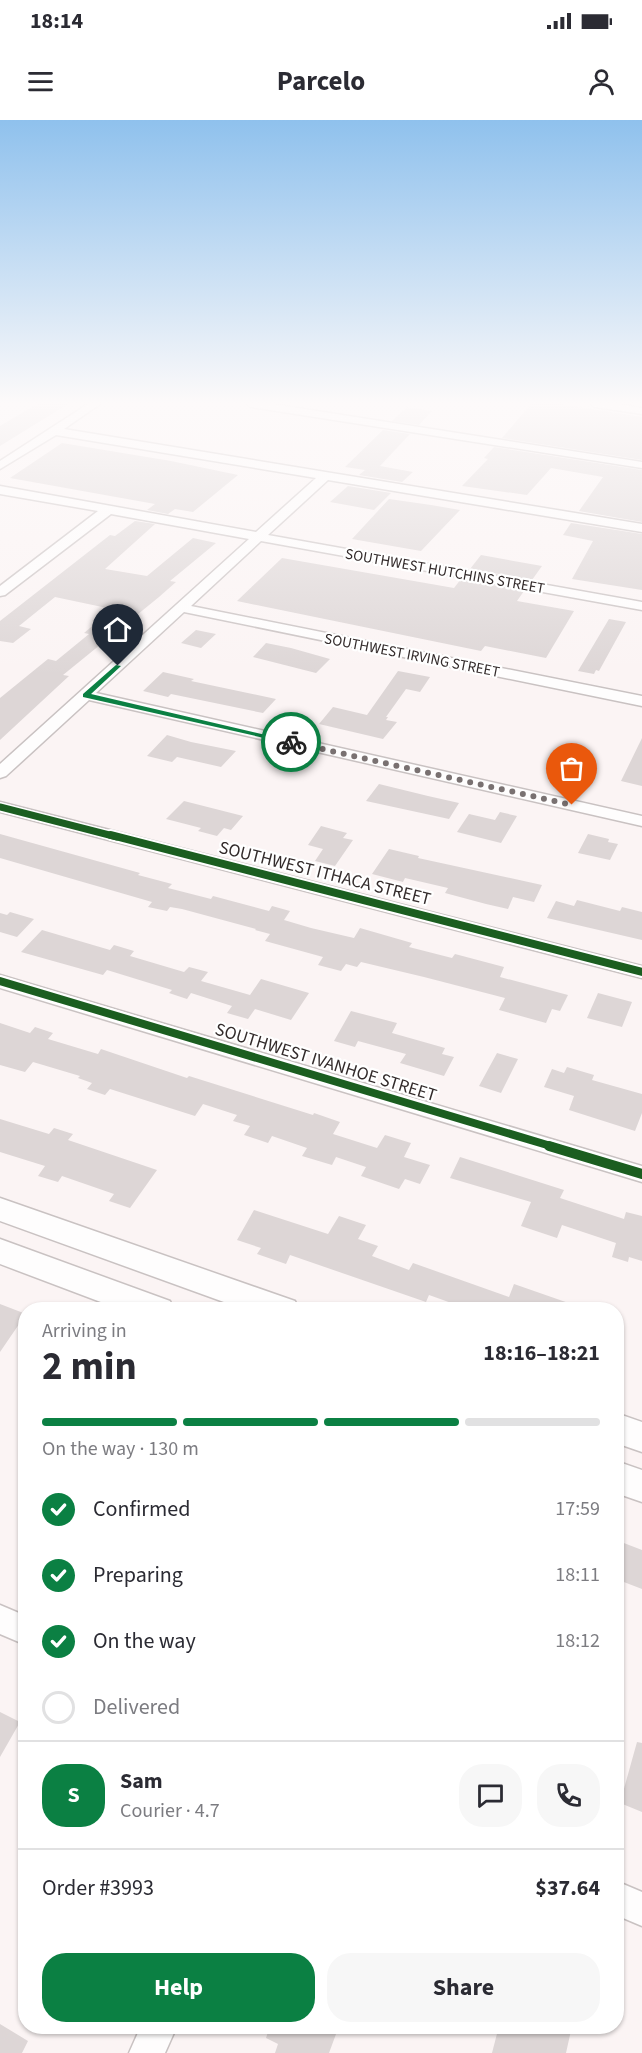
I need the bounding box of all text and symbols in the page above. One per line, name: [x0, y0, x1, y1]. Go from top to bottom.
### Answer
text: 18:14: [30, 5, 83, 37]
text: Parcelo: [277, 62, 365, 101]
icon: menu: [24, 65, 57, 98]
icon: person: [585, 65, 618, 98]
street label: SOUTHWEST HUTCHINS STREET: [344, 544, 546, 599]
pin: [92, 604, 143, 666]
icon: home: [101, 613, 134, 646]
street label: SOUTHWEST IRVING STREET: [322, 628, 501, 683]
courier: [261, 712, 321, 772]
icon: bike: [275, 726, 308, 759]
pin: [546, 743, 597, 805]
icon: bag: [555, 752, 588, 785]
street label: SOUTHWEST ITHACA STREET: [216, 835, 434, 912]
street label: SOUTHWEST IVANHOE STREET: [212, 1017, 440, 1108]
text: Arriving in: [42, 1317, 127, 1345]
text: 18:16–18:21: [483, 1337, 600, 1369]
text: 2 min: [42, 1339, 137, 1395]
text: On the way · 130 m: [42, 1435, 199, 1463]
icon: check: [42, 1493, 75, 1526]
text: Confirmed: [93, 1493, 190, 1525]
text: 17:59: [555, 1495, 600, 1523]
icon: check: [42, 1559, 75, 1592]
text: Preparing: [93, 1559, 183, 1591]
text: 18:11: [555, 1561, 600, 1589]
icon: check: [42, 1625, 75, 1658]
text: On the way: [93, 1625, 196, 1657]
text: 18:12: [555, 1627, 600, 1655]
text: Delivered: [93, 1691, 180, 1723]
button: chat: [459, 1764, 522, 1827]
button: phone: [537, 1764, 600, 1827]
text: Sam: [120, 1765, 163, 1797]
text: S: [67, 1779, 80, 1811]
text: Courier · 4.7: [120, 1797, 220, 1825]
text: Order #3993: [42, 1872, 154, 1904]
text: $37.64: [535, 1872, 600, 1904]
button: Help: [42, 1953, 315, 2022]
button: Share: [327, 1953, 600, 2022]

